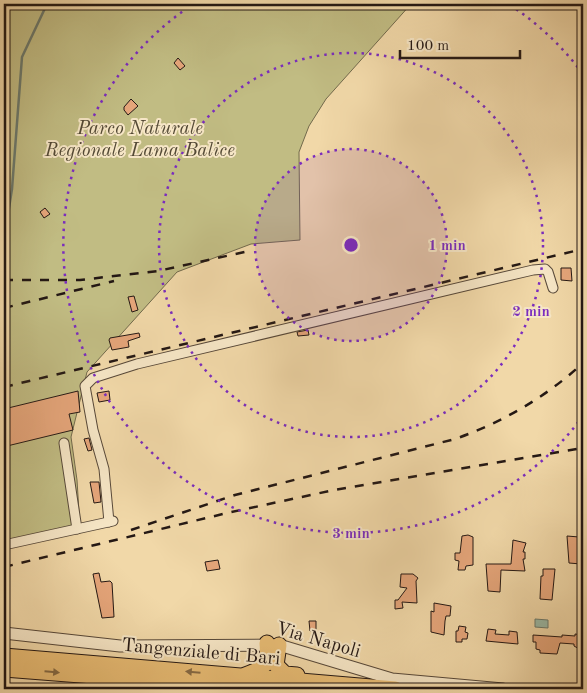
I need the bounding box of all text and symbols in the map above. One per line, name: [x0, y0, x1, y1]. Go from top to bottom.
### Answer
scale bar: [400, 28, 520, 60]
text: 100 m: [407, 39, 449, 54]
park label: Parco Naturale Regionale Lama Balice: [44, 120, 235, 161]
centre of rings: [342, 236, 360, 254]
text: 1 min: [428, 239, 466, 254]
text: 2 min: [512, 305, 550, 320]
text: 3 min: [332, 527, 370, 542]
street label: Via Napoli: [273, 620, 363, 662]
street label: Tangenziale di Bari: [121, 637, 281, 669]
one-way arrow: [185, 668, 201, 676]
one-way arrow: [45, 669, 61, 677]

